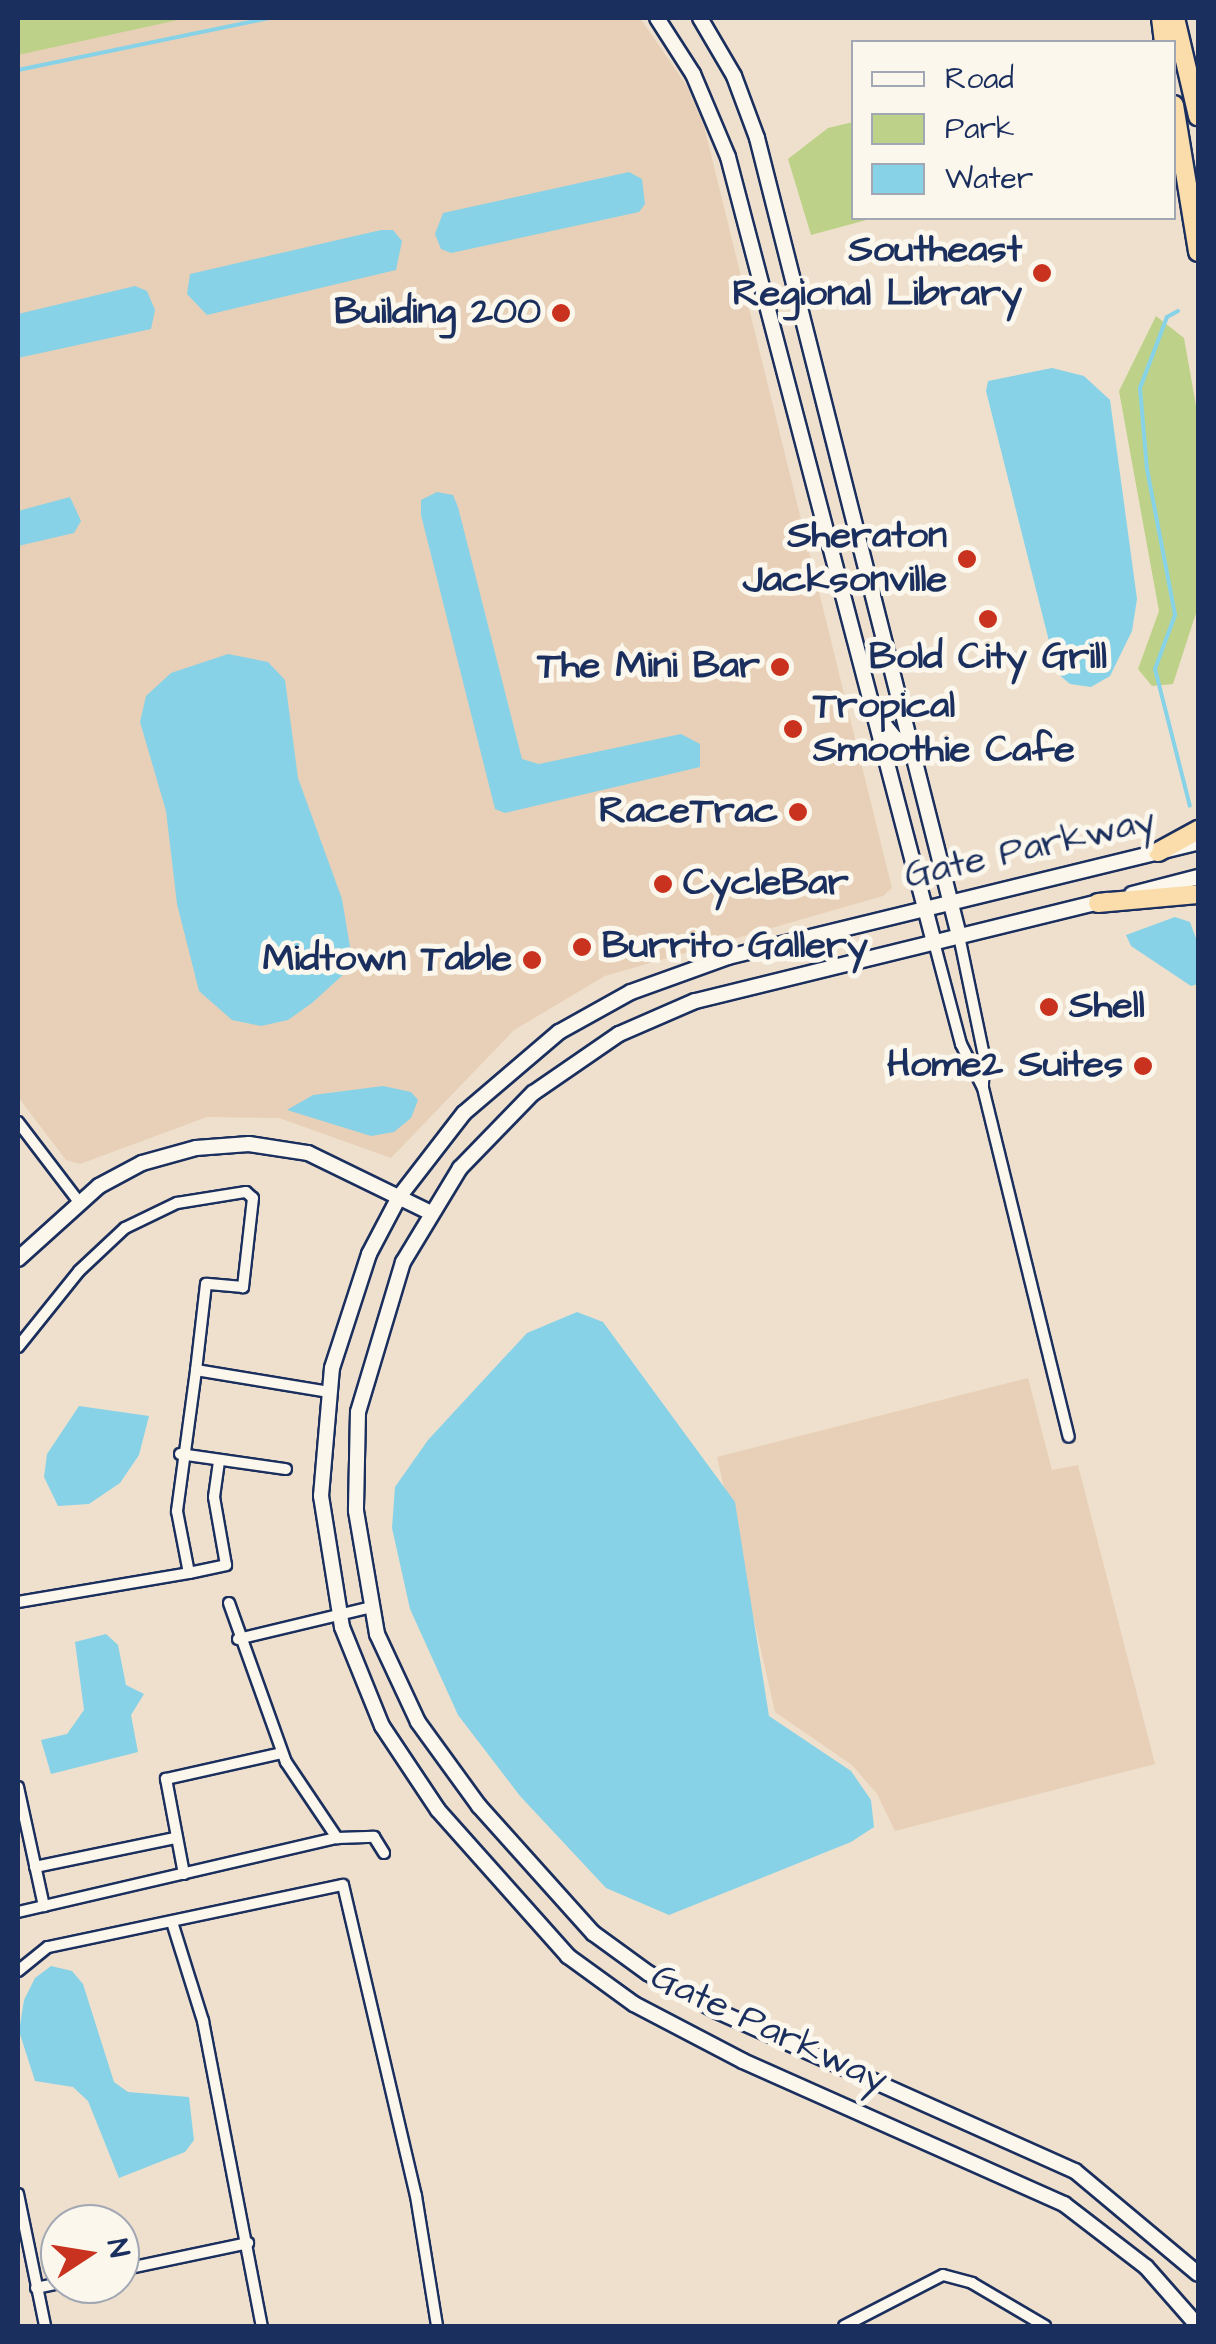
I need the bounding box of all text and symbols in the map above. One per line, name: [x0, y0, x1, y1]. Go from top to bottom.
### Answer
legend: [851, 40, 1176, 220]
text: Road: [945, 58, 1014, 100]
text: Park: [945, 108, 1014, 150]
text: Water: [945, 158, 1033, 200]
place label: Southeast Regional Library: [733, 228, 1022, 318]
marker: Southeast Regional Library: [1031, 262, 1053, 284]
place label: Building 200: [334, 290, 541, 336]
marker: Building 200: [550, 302, 572, 324]
place label: Sheraton Jacksonville: [743, 514, 947, 604]
marker: Sheraton Jacksonville: [956, 548, 978, 570]
marker: Bold City Grill: [977, 608, 999, 630]
place label: Bold City Grill: [869, 635, 1107, 681]
place label: The Mini Bar: [537, 644, 760, 690]
marker: The Mini Bar: [769, 656, 791, 678]
place label: Tropical Smoothie Cafe: [813, 684, 1075, 774]
marker: Tropical Smoothie Cafe: [782, 718, 804, 740]
place label: RaceTrac: [599, 789, 778, 835]
street label: Gate Parkway: [900, 798, 1160, 900]
marker: RaceTrac: [787, 801, 809, 823]
place label: CycleBar: [683, 861, 849, 907]
marker: CycleBar: [652, 873, 674, 895]
place label: Burrito Gallery: [602, 924, 868, 970]
marker: Burrito Gallery: [571, 936, 593, 958]
place label: Midtown Table: [263, 937, 512, 983]
marker: Midtown Table: [521, 949, 543, 971]
place label: Shell: [1069, 984, 1145, 1030]
marker: Shell: [1038, 996, 1060, 1018]
place label: Home2 Suites: [887, 1043, 1123, 1089]
marker: Home2 Suites: [1132, 1055, 1154, 1077]
street label: Gate Parkway: [644, 1954, 894, 2104]
north arrow: [40, 2204, 140, 2304]
text: N: [97, 2235, 139, 2261]

